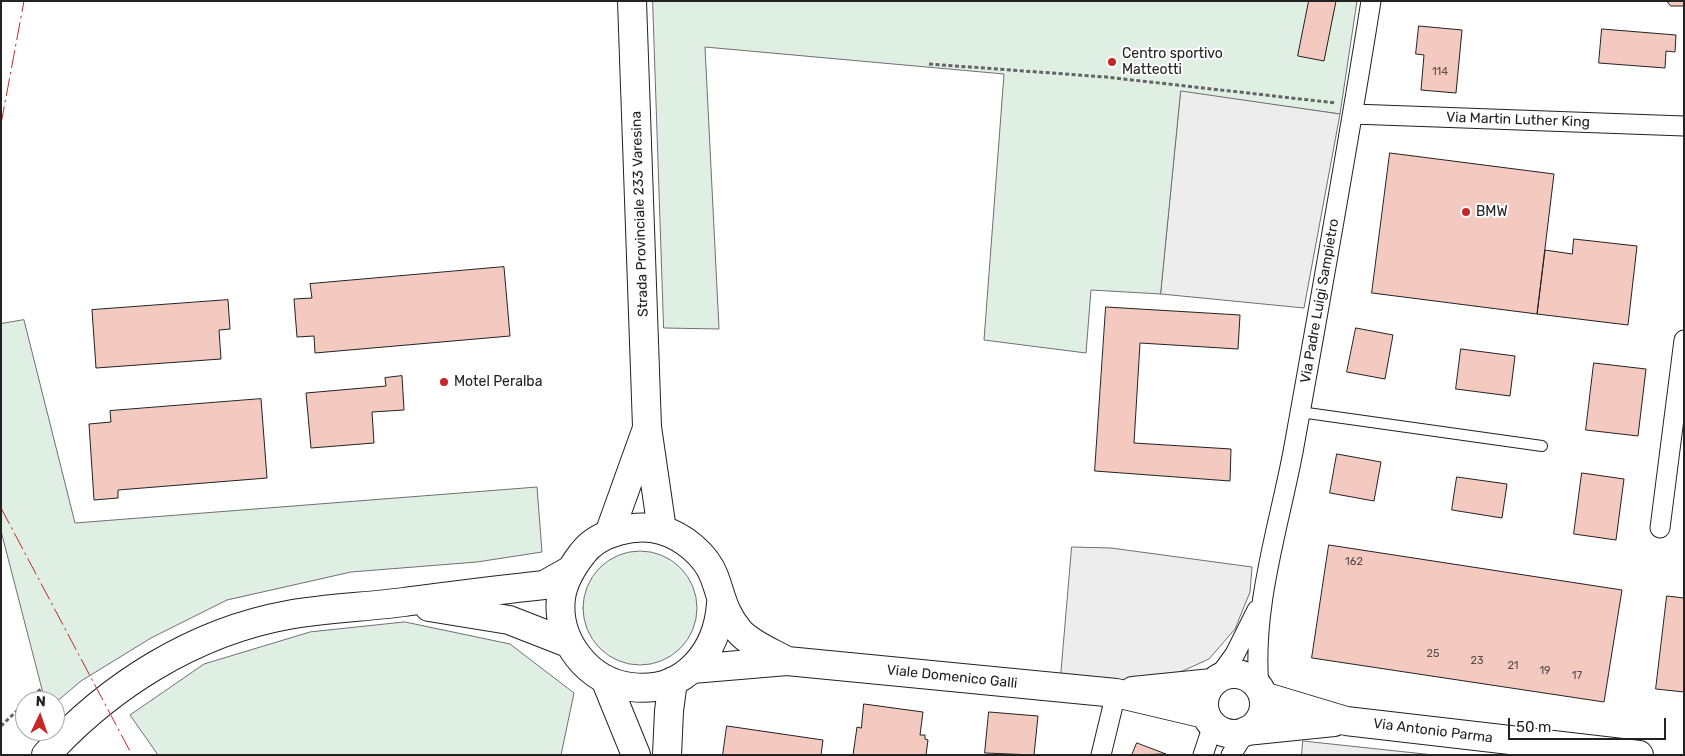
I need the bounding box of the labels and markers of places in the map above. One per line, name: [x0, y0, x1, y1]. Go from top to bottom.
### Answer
place label: Centro sportivo Matteotti: [1122, 46, 1223, 78]
marker: Centro sportivo Matteotti: [1106, 56, 1118, 68]
place label: BMW: [1476, 204, 1508, 220]
marker: BMW: [1460, 206, 1472, 218]
place label: Motel Peralba: [454, 374, 542, 390]
marker: Motel Peralba: [438, 376, 450, 388]

